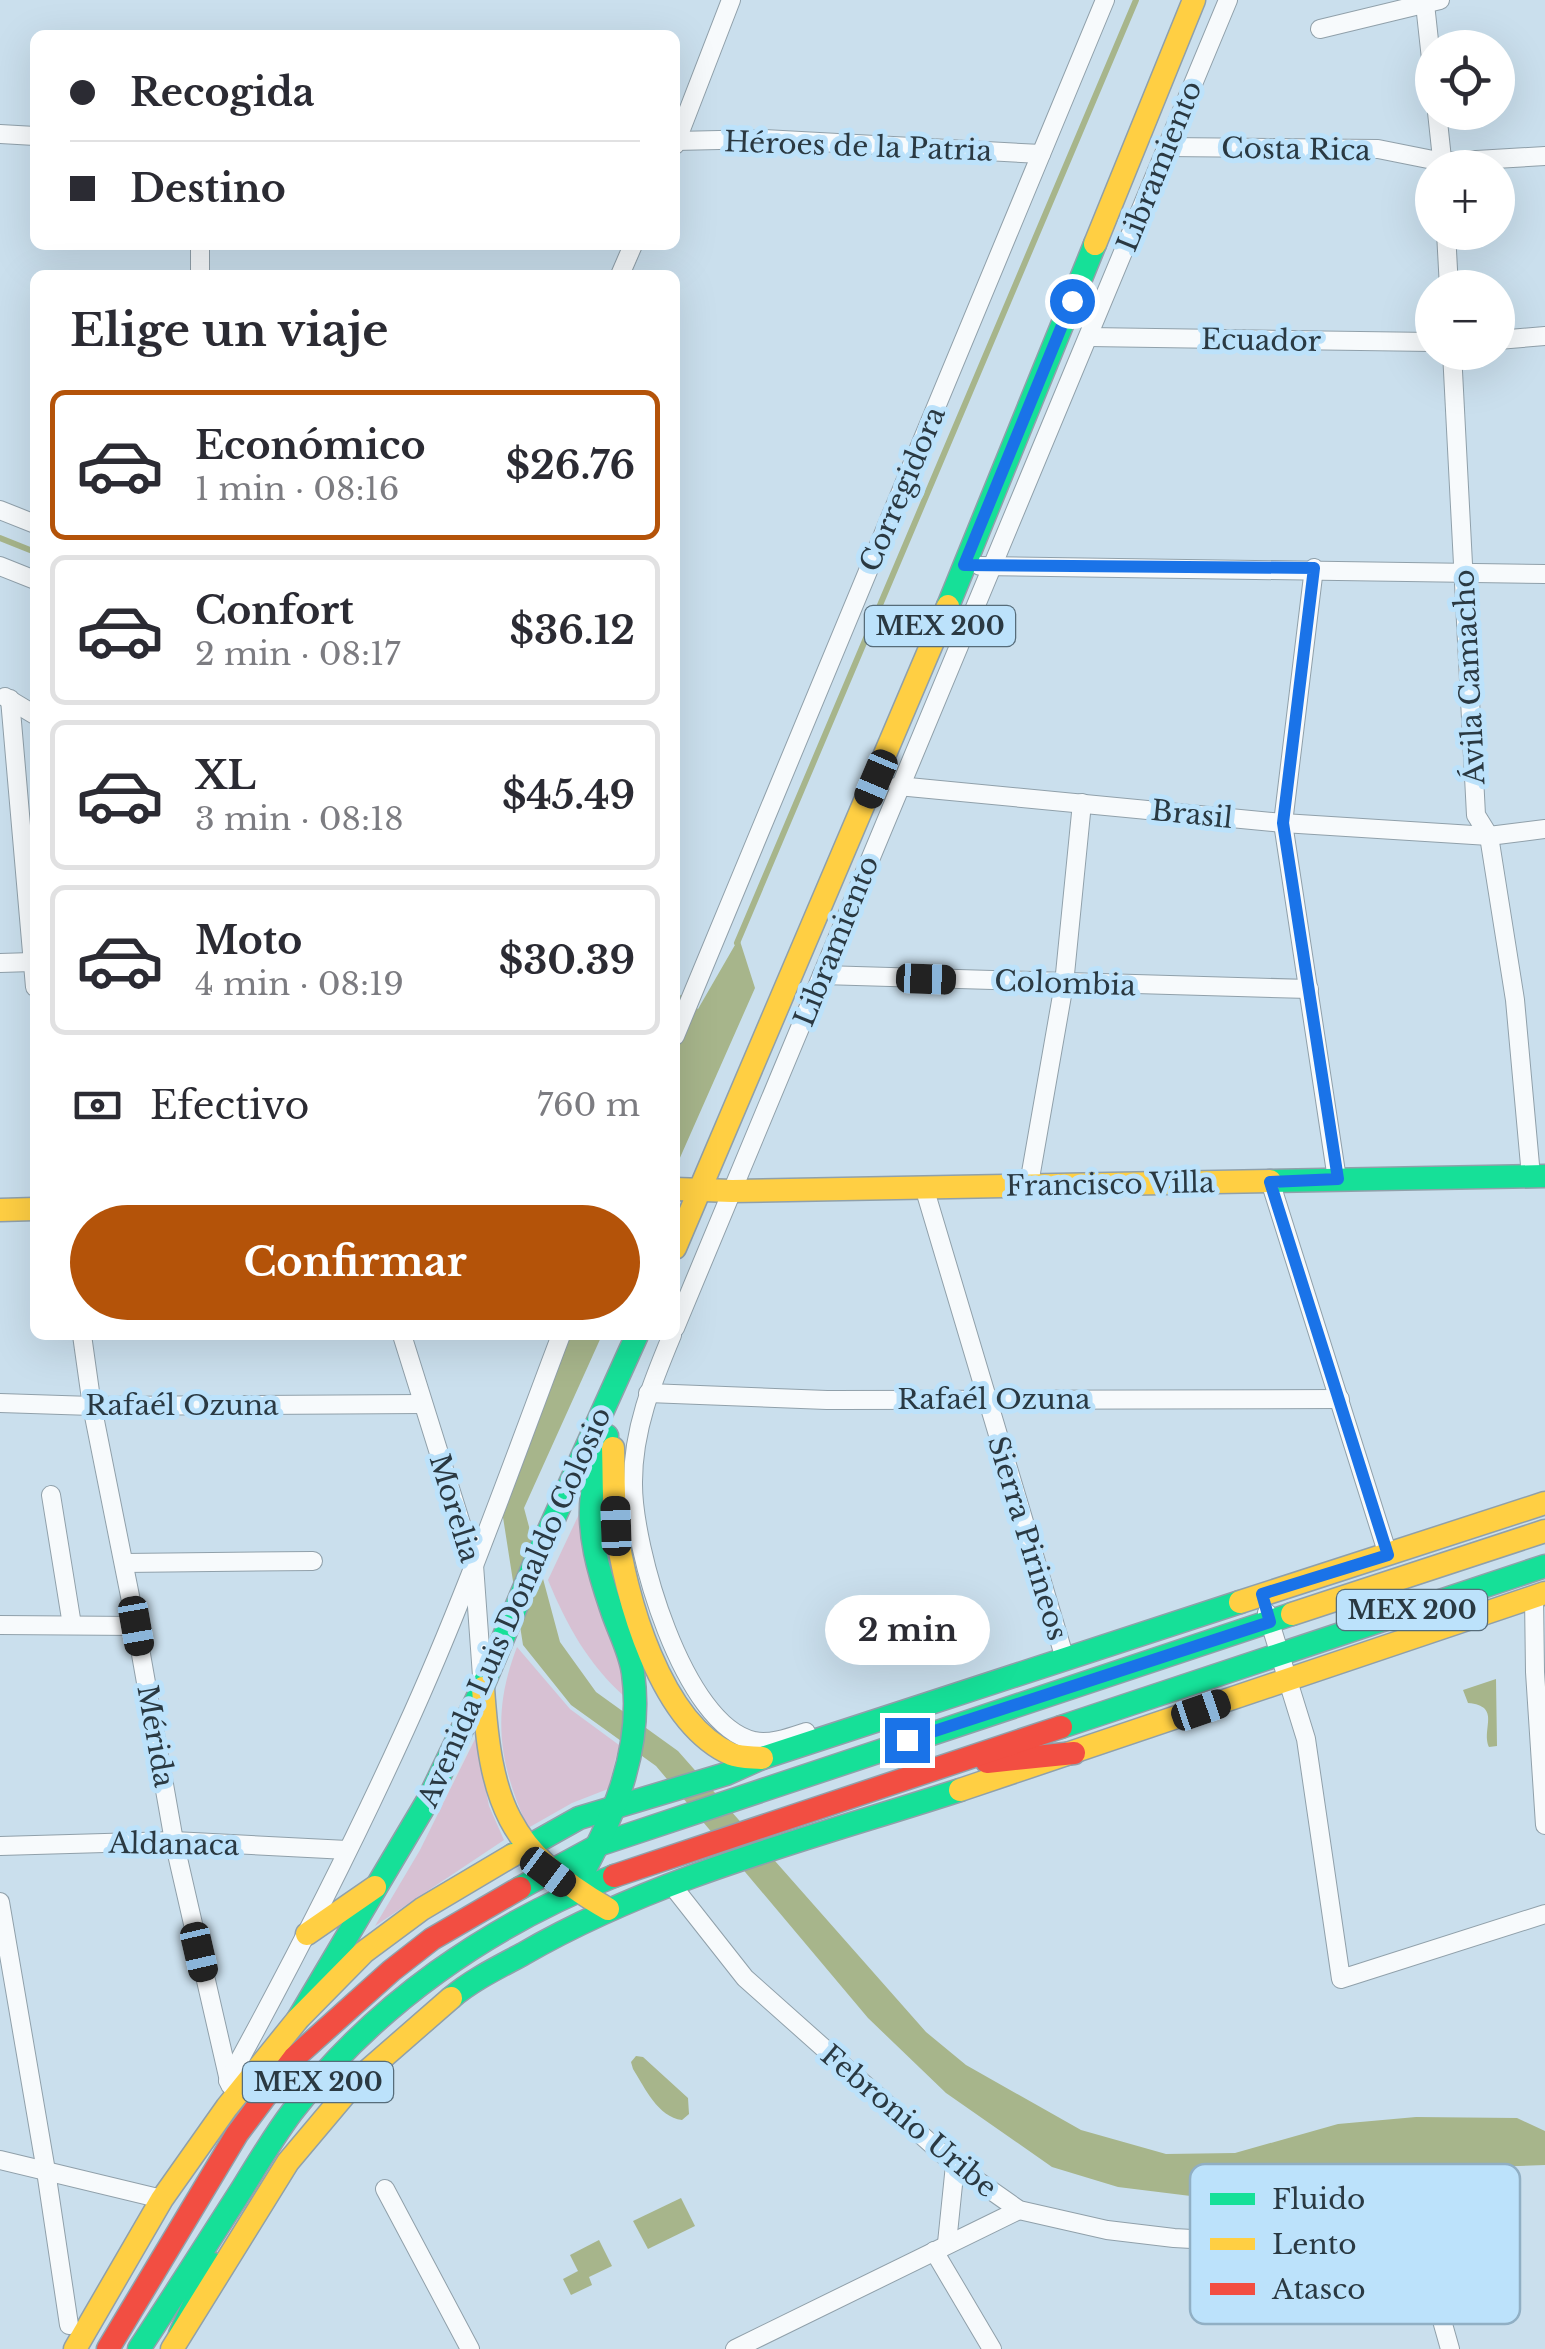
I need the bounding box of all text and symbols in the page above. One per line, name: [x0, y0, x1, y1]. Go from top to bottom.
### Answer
map controls: [1415, 30, 1515, 370]
button: locate: [1415, 30, 1515, 130]
text: Recogida: [130, 69, 315, 116]
street label: Libramiento: [1109, 76, 1210, 257]
street label: Héroes de la Patria: [723, 124, 993, 169]
street label: Costa Rica: [1221, 131, 1371, 168]
button: +: [1415, 150, 1515, 250]
text: Destino: [130, 165, 286, 212]
button: −: [1415, 270, 1515, 370]
route start: [1050, 279, 1095, 324]
text: Elige un viaje: [70, 302, 389, 358]
street label: Ecuador: [1201, 322, 1322, 359]
street label: Corregidora: [852, 401, 953, 577]
icon: car: [75, 420, 165, 510]
text: Económico: [195, 422, 426, 469]
text: $26.76: [506, 442, 635, 489]
text: 1 min · 08:16: [195, 469, 399, 509]
street label: Ávila Camacho: [1446, 569, 1493, 786]
icon: car: [75, 585, 165, 675]
text: Confort: [195, 587, 354, 634]
road number: MEX 200: [865, 606, 1015, 646]
text: $36.12: [510, 607, 635, 654]
text: 2 min · 08:17: [195, 634, 400, 674]
car: [850, 746, 902, 812]
icon: car: [75, 750, 165, 840]
text: XL: [195, 752, 256, 799]
text: $45.49: [502, 772, 635, 819]
street label: Brasil: [1149, 793, 1234, 836]
text: 3 min · 08:18: [195, 799, 404, 839]
street label: Libramiento: [786, 851, 887, 1032]
icon: car: [75, 915, 165, 1005]
text: Moto: [195, 917, 302, 964]
text: $30.39: [499, 937, 635, 984]
car: [895, 963, 957, 995]
text: 4 min · 08:19: [195, 964, 404, 1004]
street label: Colombia: [994, 964, 1137, 1003]
icon: cash: [70, 1078, 125, 1133]
text: Efectivo: [150, 1082, 309, 1129]
text: 760 m: [537, 1085, 640, 1125]
street label: Francisco Villa: [1005, 1165, 1215, 1204]
button: Confirmar: [70, 1205, 640, 1320]
street label: Rafaél Ozuna: [897, 1382, 1091, 1417]
street label: Rafaél Ozuna: [85, 1388, 279, 1423]
street label: Avenida Luis Donaldo Colosio: [410, 1402, 619, 1813]
street label: Sierra Pirineos: [980, 1432, 1075, 1644]
street label: Morelia: [422, 1450, 488, 1567]
car: [600, 1495, 632, 1557]
road number: MEX 200: [1337, 1590, 1487, 1630]
car: [116, 1594, 156, 1658]
callout: 2 min: [824, 1595, 990, 1665]
text: 2 min: [858, 1610, 957, 1650]
street label: Mérida: [129, 1682, 182, 1790]
car: [1168, 1686, 1234, 1734]
route end: [885, 1718, 930, 1763]
street label: Aldanaca: [107, 1826, 240, 1863]
car: [515, 1842, 581, 1902]
car: [178, 1919, 220, 1985]
street label: Febronio Uribe: [814, 2038, 1004, 2205]
road number: MEX 200: [243, 2062, 393, 2102]
legend: [1190, 2164, 1520, 2324]
text: Fluido: [1272, 2182, 1365, 2217]
text: Lento: [1272, 2227, 1357, 2262]
text: Atasco: [1271, 2272, 1366, 2307]

